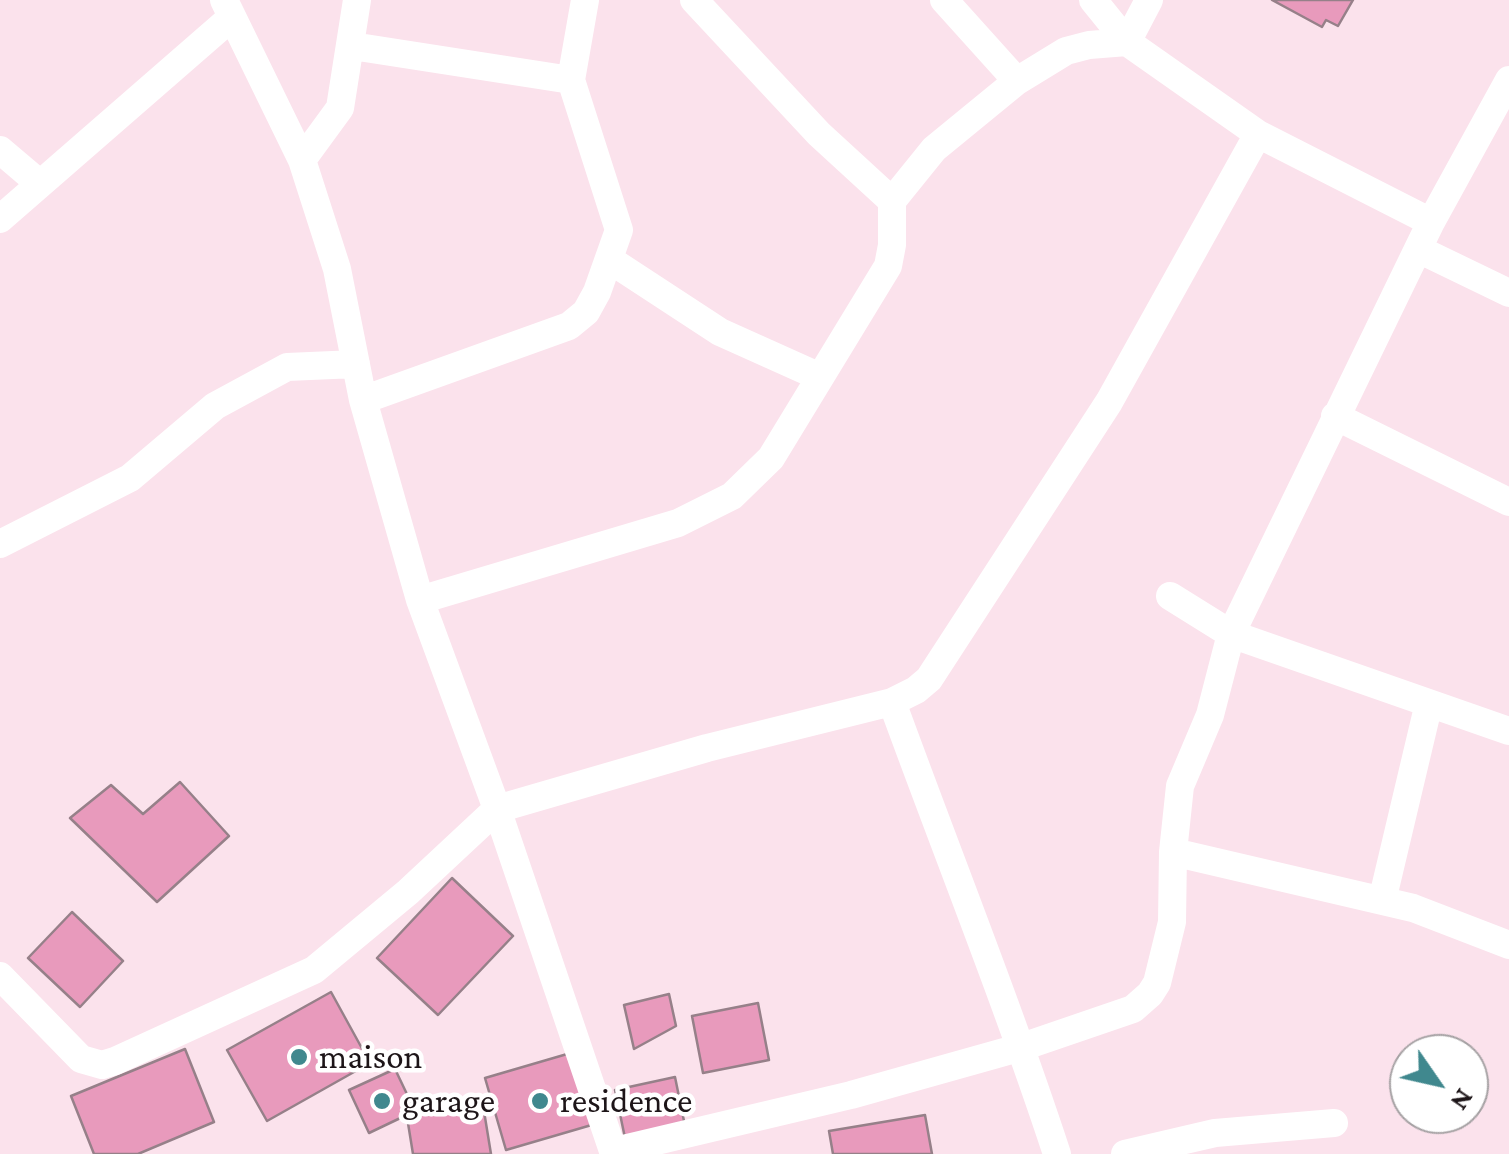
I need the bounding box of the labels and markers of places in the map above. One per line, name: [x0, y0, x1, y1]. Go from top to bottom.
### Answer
place label: maison: [319, 1036, 422, 1078]
marker: maison: [288, 1046, 310, 1068]
place label: garage: [402, 1080, 495, 1122]
place label: residence: [560, 1080, 692, 1122]
marker: garage: [371, 1090, 393, 1112]
marker: residence: [529, 1090, 551, 1112]

